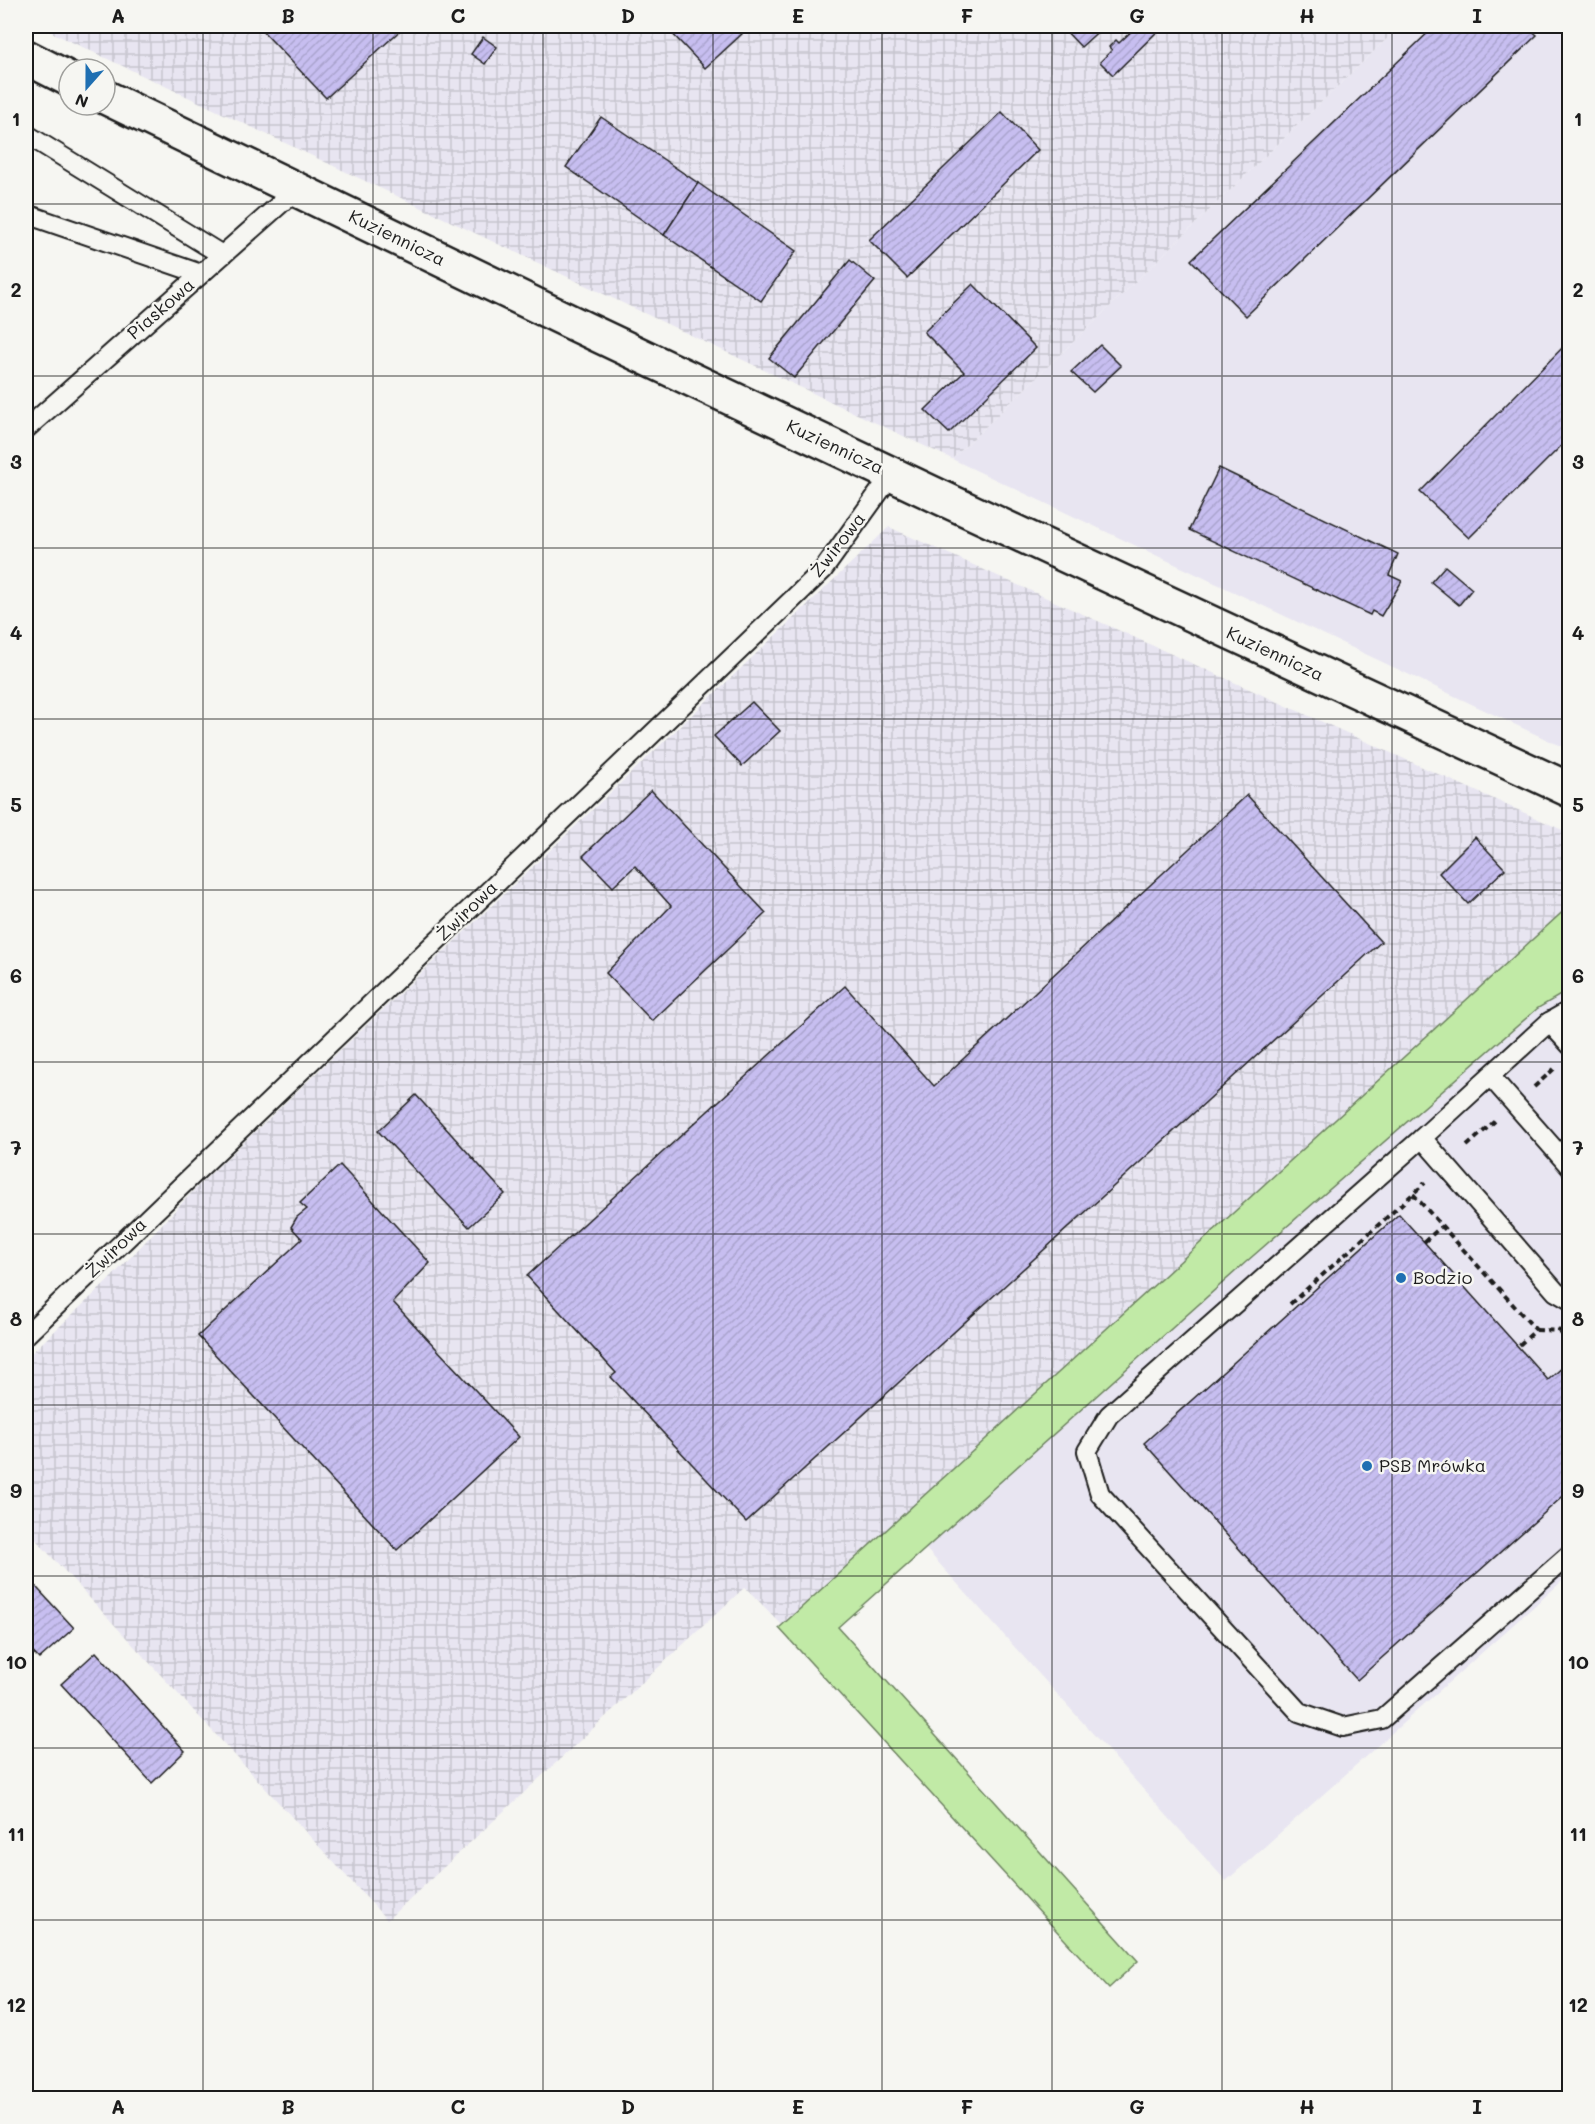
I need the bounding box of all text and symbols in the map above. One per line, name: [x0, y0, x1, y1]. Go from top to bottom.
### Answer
text: A: [111, 2, 125, 28]
text: B: [281, 2, 295, 28]
text: C: [451, 2, 466, 28]
text: D: [621, 2, 635, 28]
text: E: [792, 2, 804, 28]
text: F: [961, 2, 974, 28]
text: G: [1129, 2, 1145, 28]
text: H: [1299, 2, 1315, 28]
text: I: [1472, 2, 1482, 28]
north arrow: [57, 57, 117, 117]
text: N: [72, 89, 91, 113]
text: 1: [12, 105, 20, 131]
text: 1: [1574, 105, 1582, 131]
street label: Kuziennicza: [345, 203, 450, 271]
street label: Piaskowa: [122, 272, 199, 344]
text: 2: [10, 276, 22, 302]
text: 2: [1572, 276, 1584, 302]
street label: Kuziennicza: [783, 413, 888, 479]
text: 3: [10, 448, 22, 474]
text: 3: [1572, 448, 1584, 474]
street label: Żwirowa: [804, 507, 870, 582]
text: 4: [10, 619, 23, 645]
text: 4: [1572, 619, 1585, 645]
street label: Kuziennicza: [1223, 620, 1328, 686]
text: 5: [10, 791, 22, 817]
text: 5: [1572, 791, 1584, 817]
street label: Żwirowa: [430, 875, 502, 945]
text: 6: [10, 962, 22, 988]
text: 6: [1572, 962, 1584, 988]
text: 7: [10, 1134, 22, 1160]
text: 7: [1572, 1134, 1584, 1160]
street label: Żwirowa: [79, 1212, 151, 1282]
place label: Bodzio: [1413, 1265, 1473, 1289]
marker: Bodzio: [1394, 1271, 1408, 1285]
text: 8: [10, 1305, 22, 1331]
text: 8: [1572, 1305, 1584, 1331]
place label: PSB Mrówka: [1379, 1453, 1486, 1477]
marker: PSB Mrówka: [1360, 1459, 1374, 1473]
text: 9: [10, 1477, 22, 1503]
text: 9: [1572, 1477, 1584, 1503]
text: 10: [5, 1648, 27, 1674]
text: 10: [1567, 1648, 1589, 1674]
text: 11: [7, 1820, 25, 1846]
text: 11: [1569, 1820, 1587, 1846]
text: 12: [6, 1991, 26, 2017]
text: 12: [1568, 1991, 1588, 2017]
text: A: [111, 2093, 125, 2119]
text: B: [281, 2093, 295, 2119]
text: C: [451, 2093, 466, 2119]
text: D: [621, 2093, 635, 2119]
text: E: [792, 2093, 804, 2119]
text: F: [961, 2093, 974, 2119]
text: G: [1129, 2093, 1145, 2119]
text: H: [1299, 2093, 1315, 2119]
text: I: [1472, 2093, 1482, 2119]

